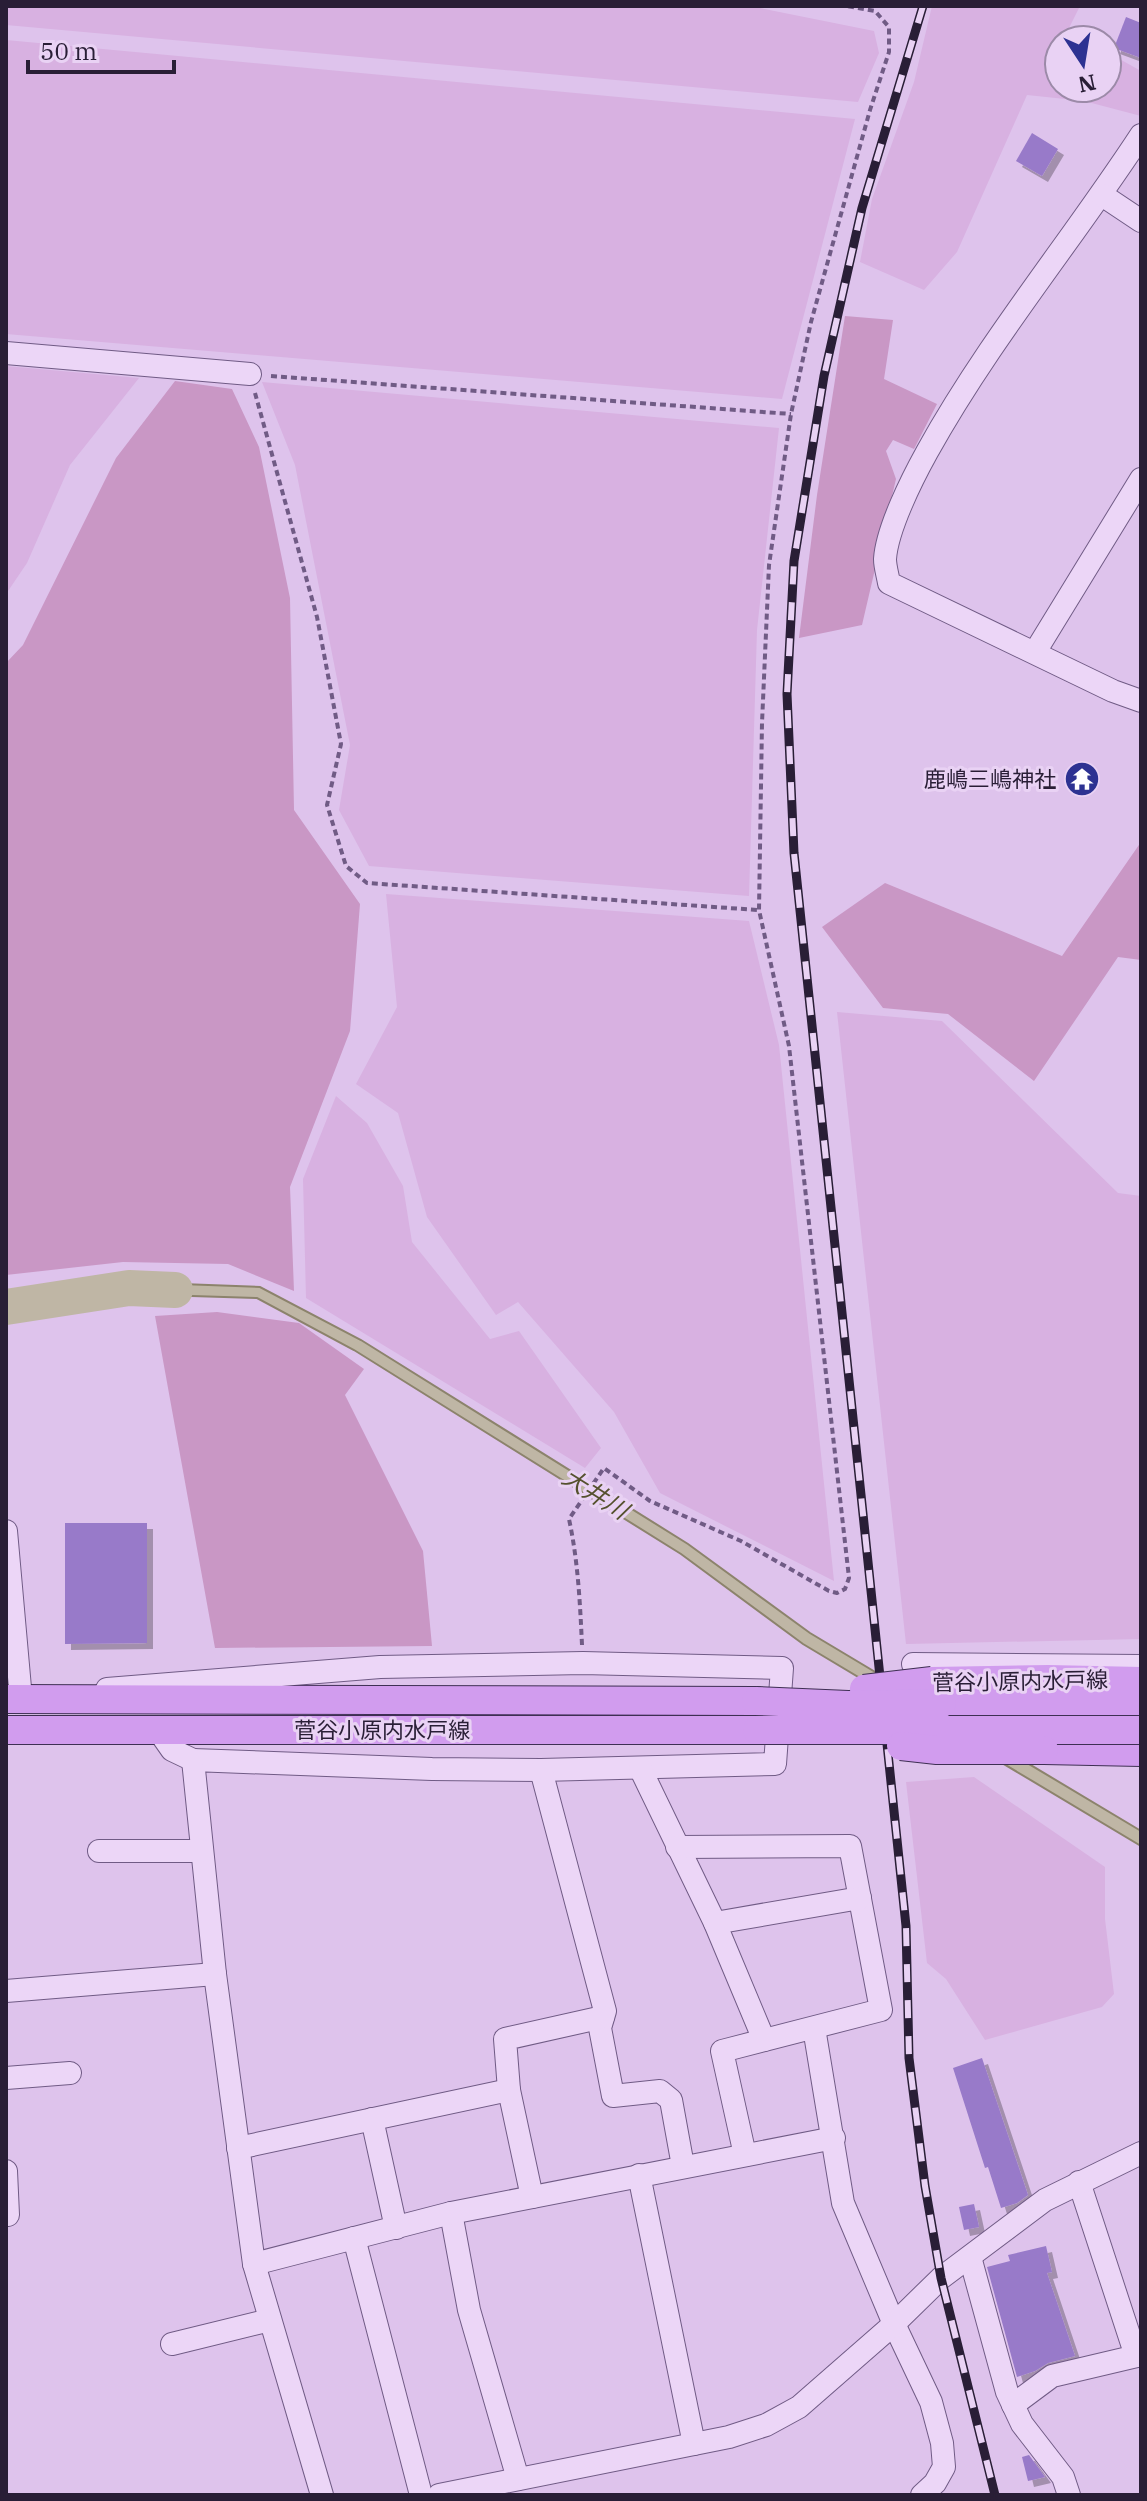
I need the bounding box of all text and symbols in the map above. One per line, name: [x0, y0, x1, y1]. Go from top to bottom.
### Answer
scale bar: [28, 24, 174, 74]
north arrow: [1043, 24, 1123, 104]
text: 50 m: [40, 35, 97, 67]
text: N: [1076, 68, 1099, 100]
temple icon: 鹿嶋三嶋神社: [1063, 760, 1101, 798]
place label: 鹿嶋三嶋神社: [924, 764, 1056, 793]
water label: 大井川: [557, 1461, 637, 1527]
street label: 菅谷小原内水戸線: [932, 1664, 1108, 1697]
street label: 菅谷小原内水戸線: [294, 1715, 470, 1744]

